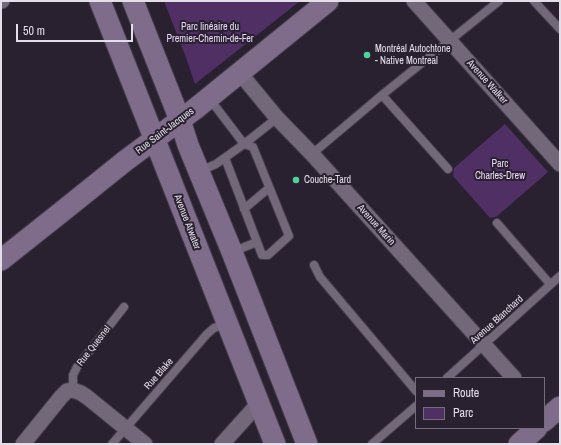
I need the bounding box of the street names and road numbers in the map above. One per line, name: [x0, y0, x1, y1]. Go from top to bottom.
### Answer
street label: Avenue Walker: [464, 57, 510, 107]
street label: Rue Saint-Jacques: [134, 105, 196, 157]
street label: Avenue Atwater: [171, 193, 203, 251]
street label: Avenue Marin: [355, 202, 397, 248]
street label: Avenue Blanchard: [468, 293, 526, 347]
street label: Rue Quesnel: [75, 323, 113, 369]
street label: Rue Blake: [142, 356, 176, 392]

